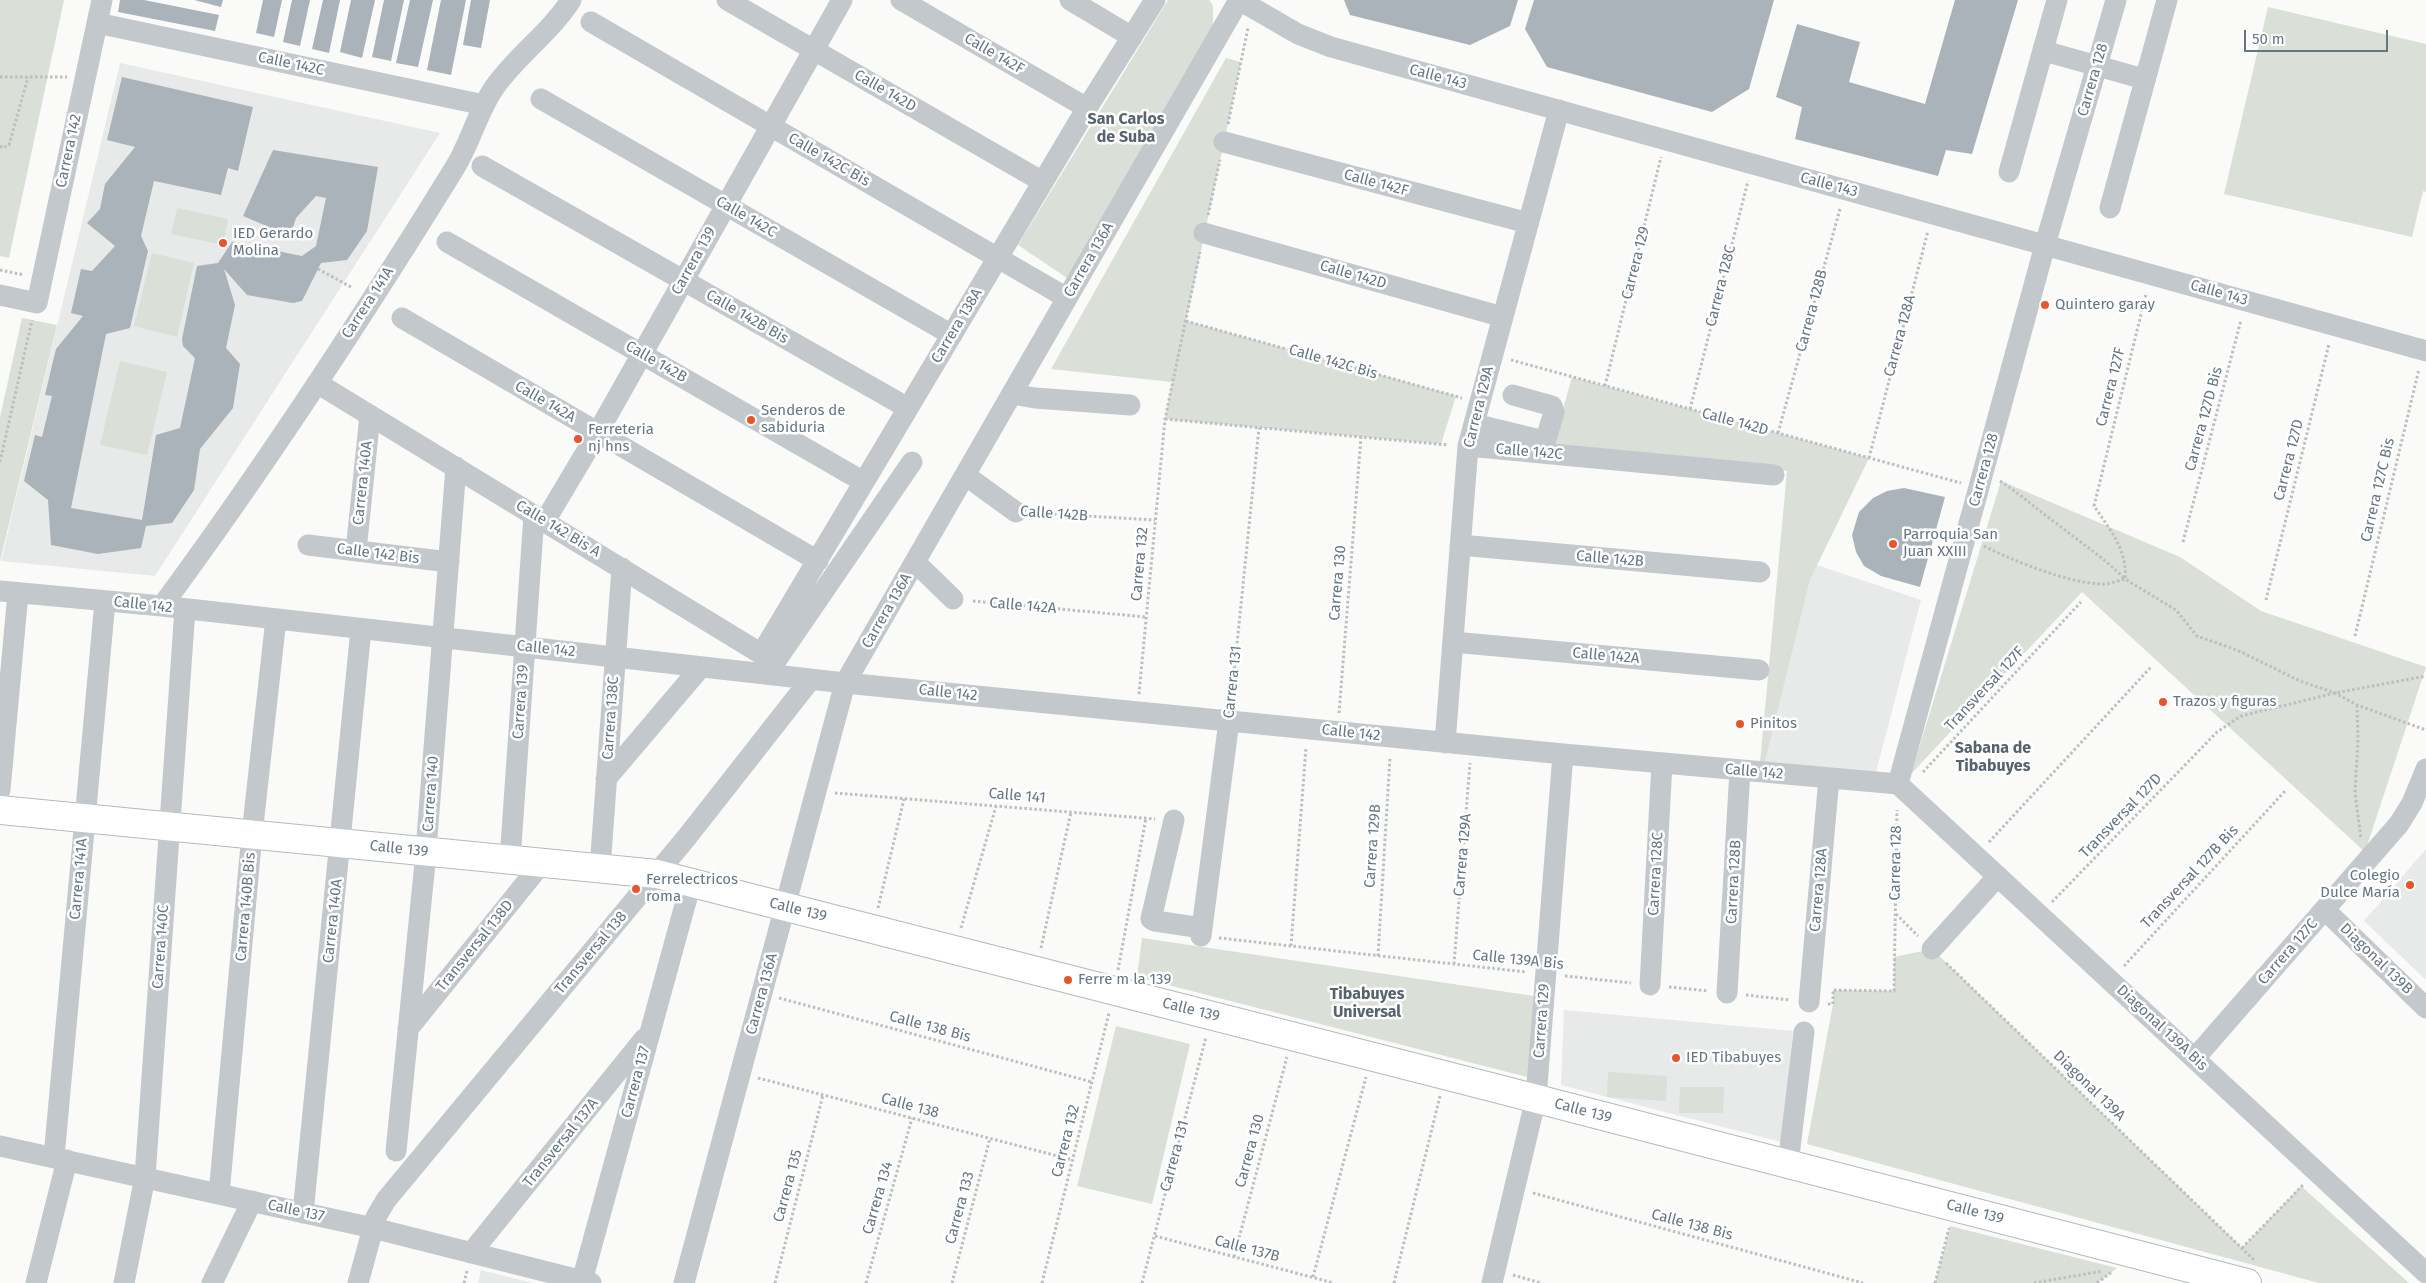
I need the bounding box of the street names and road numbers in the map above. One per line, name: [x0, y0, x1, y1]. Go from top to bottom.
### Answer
street label: Calle 142F: [961, 30, 1027, 78]
street label: Carrera 128: [2074, 41, 2112, 119]
street label: Calle 142C: [256, 48, 326, 80]
street label: Calle 143: [1407, 61, 1469, 93]
street label: Calle 142D: [851, 66, 919, 116]
street label: Carrera 142: [52, 113, 86, 189]
street label: Calle 142C Bis: [785, 129, 873, 191]
street label: Calle 142F: [1342, 166, 1410, 200]
street label: Calle 143: [1798, 169, 1860, 201]
street label: Calle 142C: [712, 192, 780, 242]
street label: Carrera 136A: [1060, 219, 1118, 301]
street label: Carrera 139: [668, 224, 720, 298]
street label: Carrera 129: [1618, 225, 1654, 301]
street label: Carrera 128C: [1702, 243, 1740, 329]
street label: Calle 142D: [1318, 257, 1388, 293]
street label: Carrera 141A: [338, 264, 398, 342]
street label: Carrera 128B: [1792, 268, 1832, 354]
street label: Calle 143: [2188, 276, 2250, 310]
street label: Carrera 138A: [928, 285, 986, 367]
street label: Calle 142B Bis: [703, 286, 791, 348]
street label: Carrera 128A: [1880, 293, 1920, 379]
street label: Calle 142B: [622, 337, 690, 387]
street label: Calle 142C Bis: [1287, 341, 1379, 383]
street label: Carrera 127F: [2092, 346, 2130, 428]
street label: Carrera 129A: [1460, 364, 1498, 450]
street label: Carrera 127D Bis: [2181, 365, 2227, 473]
street label: Calle 142A: [511, 377, 579, 427]
street label: Calle 142D: [1700, 404, 1770, 440]
street label: Carrera 127D: [2270, 417, 2308, 503]
street label: Carrera 128: [1966, 431, 2002, 509]
street label: Carrera 127C Bis: [2357, 436, 2399, 544]
street label: Carrera 140A: [350, 440, 376, 526]
street label: Calle 142C: [1495, 440, 1563, 464]
street label: Calle 142 Bis A: [512, 497, 604, 561]
street label: Calle 142B: [1020, 503, 1088, 525]
street label: Carrera 132: [1128, 526, 1152, 602]
street label: Calle 142 Bis: [336, 540, 420, 568]
street label: Carrera 130: [1326, 545, 1350, 621]
street label: Calle 142B: [1575, 547, 1645, 571]
street label: Carrera 136A: [858, 570, 916, 652]
street label: Calle 142: [113, 593, 173, 617]
street label: Calle 142A: [989, 594, 1057, 618]
street label: Calle 142: [516, 637, 576, 661]
street label: Transversal 127F: [1941, 643, 2029, 735]
street label: Calle 142A: [1572, 644, 1640, 668]
street label: Carrera 131: [1220, 645, 1246, 719]
street label: Carrera 139: [509, 664, 533, 740]
street label: Carrera 138C: [599, 676, 623, 760]
street label: Calle 142: [918, 681, 978, 705]
street label: Calle 142: [1321, 721, 1381, 745]
street label: Carrera 140: [419, 755, 443, 833]
street label: Calle 142: [1724, 760, 1784, 784]
street label: Transversal 127D: [2076, 770, 2166, 862]
street label: Calle 141: [988, 785, 1046, 807]
street label: Carrera 129B: [1361, 804, 1385, 888]
street label: Carrera 129A: [1450, 813, 1476, 897]
street label: Transversal 127B Bis: [2138, 822, 2242, 932]
street label: Carrera 128: [1886, 825, 1906, 901]
street label: Carrera 128C: [1645, 832, 1667, 916]
street label: Carrera 141A: [66, 837, 92, 921]
street label: Calle 139: [369, 837, 429, 861]
street label: Carrera 128B: [1723, 839, 1745, 925]
street label: Carrera 128A: [1806, 847, 1832, 933]
street label: Carrera 140B Bis: [232, 852, 260, 962]
street label: Carrera 140A: [320, 878, 346, 964]
street label: Calle 139: [767, 894, 829, 926]
street label: Transversal 138D: [433, 897, 517, 995]
street label: Carrera 140C: [149, 904, 173, 990]
street label: Transversal 138: [551, 908, 631, 998]
street label: Carrera 127C: [2254, 915, 2322, 989]
street label: Diagonal 139B: [2336, 920, 2416, 998]
street label: Calle 139A Bis: [1472, 946, 1564, 974]
street label: Carrera 136A: [742, 951, 782, 1037]
street label: Diagonal 139A Bis: [2113, 981, 2211, 1075]
street label: Carrera 129: [1530, 983, 1554, 1059]
street label: Calle 139: [1160, 994, 1222, 1026]
street label: Calle 138 Bis: [887, 1007, 973, 1047]
street label: Carrera 137: [618, 1044, 654, 1120]
street label: Diagonal 139A: [2049, 1047, 2129, 1125]
street label: Calle 138: [879, 1090, 941, 1122]
street label: Transversal 137A: [520, 1095, 602, 1191]
street label: Calle 139: [1552, 1095, 1614, 1127]
street label: Carrera 132: [1048, 1103, 1084, 1179]
street label: Carrera 130: [1232, 1112, 1268, 1190]
street label: Carrera 131: [1157, 1118, 1193, 1194]
street label: Carrera 135: [770, 1148, 806, 1224]
street label: Carrera 134: [859, 1159, 897, 1237]
street label: Carrera 133: [942, 1170, 978, 1246]
street label: Calle 137: [266, 1196, 326, 1226]
street label: Calle 139: [1944, 1196, 2006, 1228]
street label: Calle 138 Bis: [1649, 1205, 1735, 1245]
street label: Calle 137B: [1212, 1232, 1282, 1266]

